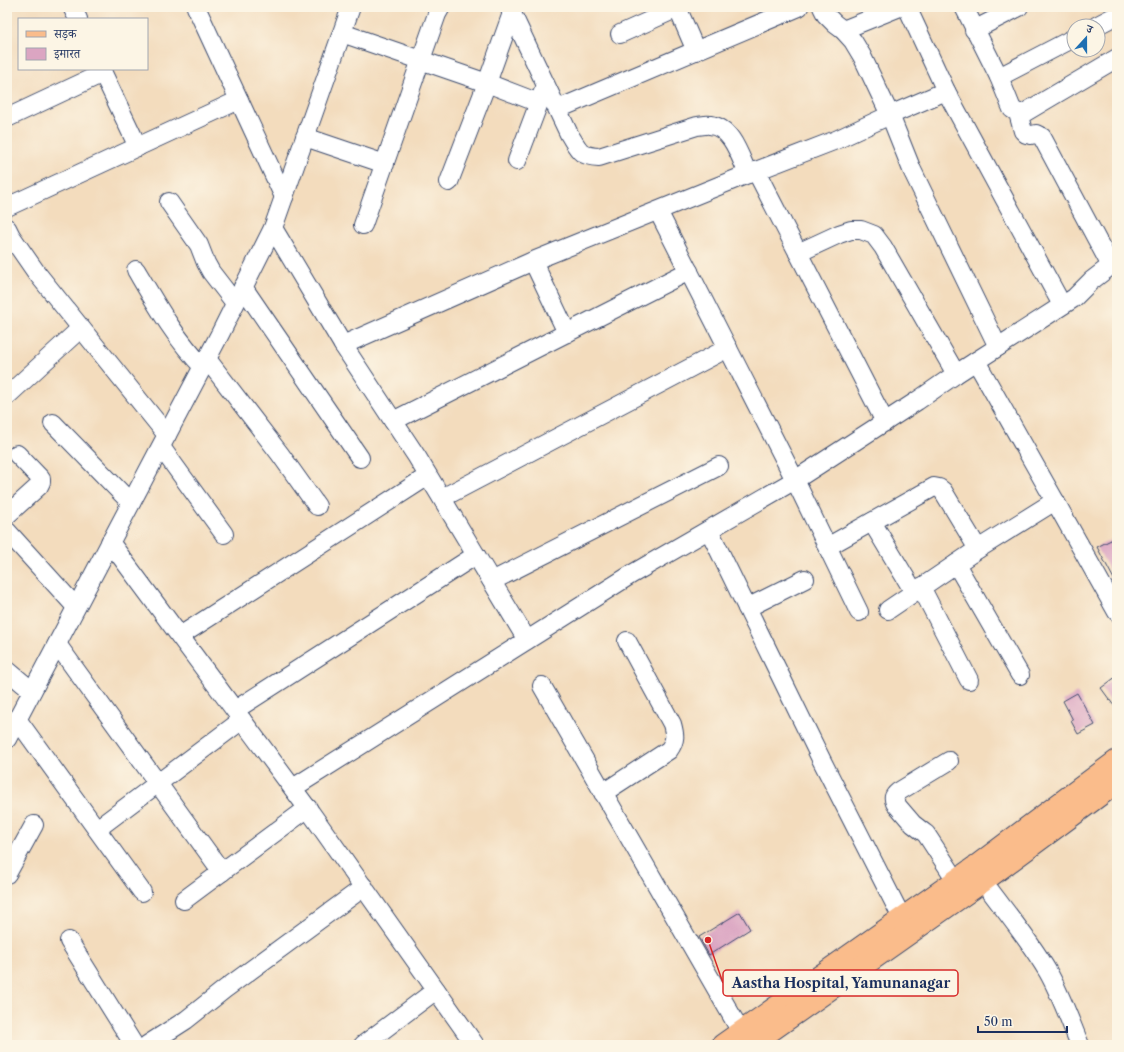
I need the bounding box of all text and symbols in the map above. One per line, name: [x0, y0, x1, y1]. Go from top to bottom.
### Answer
legend: [18, 18, 148, 70]
north arrow: [1066, 18, 1106, 58]
text: उ: [1084, 21, 1096, 37]
text: सड़क: [53, 26, 78, 41]
text: इमारत: [53, 46, 81, 61]
callout: Aastha Hospital, Yamunanagar: [723, 970, 958, 996]
text: Aastha Hospital, Yamunanagar: [731, 974, 950, 992]
scale bar: [978, 1008, 1067, 1034]
text: 50 m: [984, 1014, 1013, 1029]

